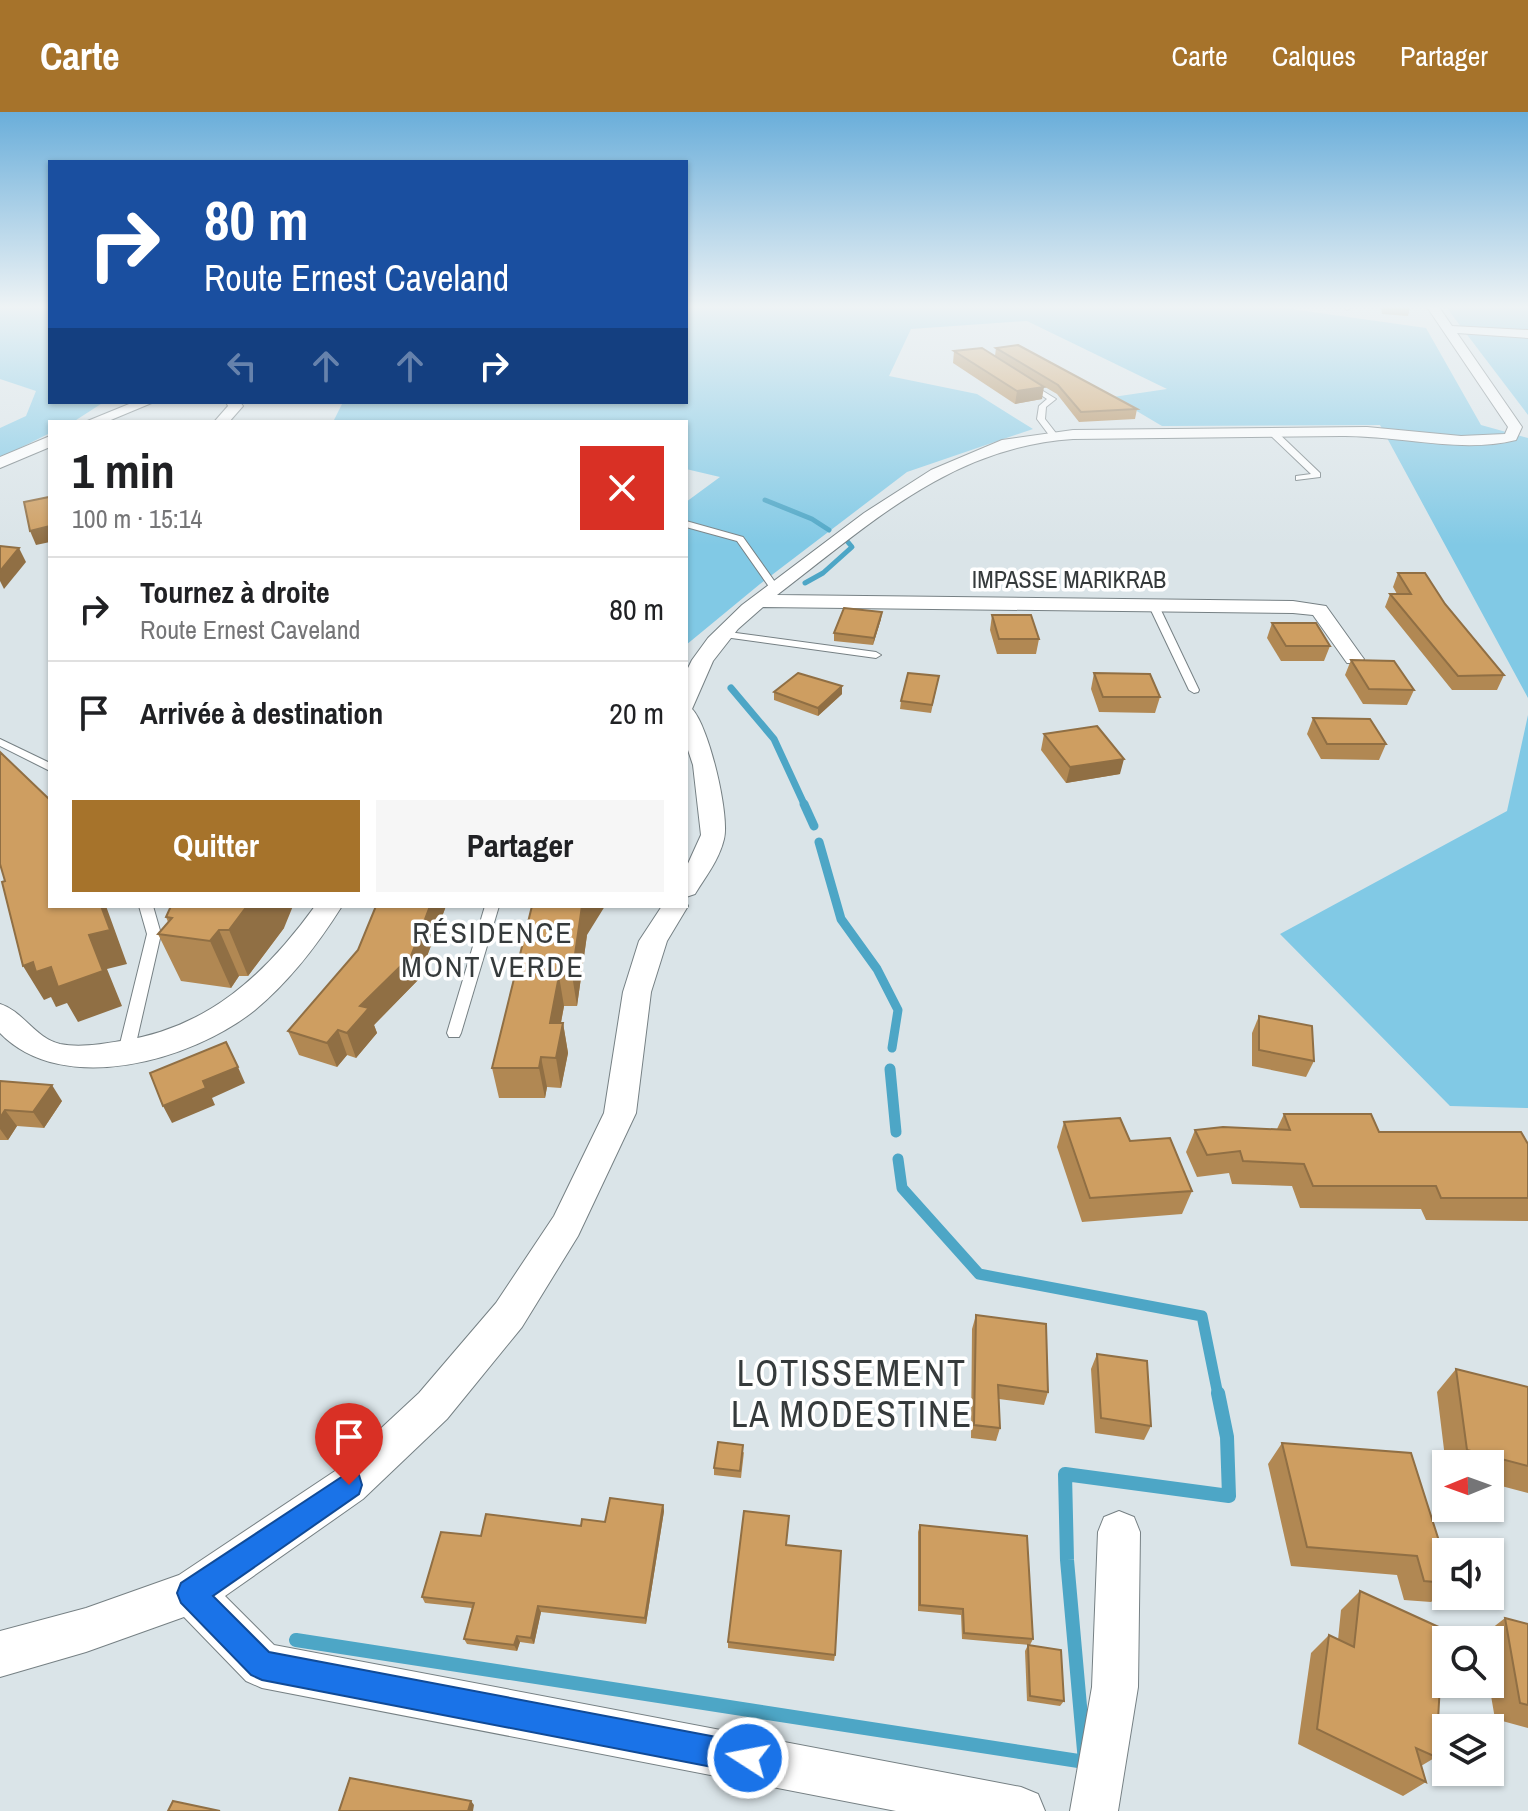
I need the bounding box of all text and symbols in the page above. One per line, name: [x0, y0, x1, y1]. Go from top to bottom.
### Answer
text: Carte: [40, 31, 120, 82]
text: Carte: [1172, 37, 1228, 75]
text: Calques: [1272, 37, 1356, 75]
text: Partager: [1400, 37, 1488, 75]
text: 80 m: [204, 182, 309, 257]
icon: right: [72, 192, 176, 296]
text: Route Ernest Caveland: [204, 254, 509, 302]
icon: left: [220, 344, 264, 388]
icon: ahead: [304, 344, 348, 388]
icon: ahead: [388, 344, 432, 388]
icon: right: [472, 344, 516, 388]
text: 1 min: [72, 438, 175, 503]
button: close: [580, 446, 664, 530]
text: 100 m · 15:14: [72, 501, 202, 536]
street label: IMPASSE MARIKRAB: [972, 563, 1166, 595]
text: Tournez à droite: [140, 572, 330, 612]
icon: right: [72, 587, 116, 631]
text: 80 m: [609, 589, 664, 629]
text: Route Ernest Caveland: [140, 612, 360, 647]
icon: arrive: [72, 691, 116, 735]
text: Arrivée à destination: [140, 693, 383, 733]
text: 20 m: [609, 693, 664, 733]
button: Quitter: [72, 800, 360, 892]
button: Partager: [376, 800, 664, 892]
district label: RÉSIDENCE MONT VERDE: [401, 912, 585, 986]
district label: LOTISSEMENT LA MODESTINE: [731, 1349, 973, 1438]
pin: [315, 1403, 383, 1485]
icon: arrive: [327, 1415, 371, 1459]
north arrow: [1432, 1450, 1504, 1522]
map controls: [1432, 1450, 1504, 1786]
button: sound: [1432, 1538, 1504, 1610]
button: search: [1432, 1626, 1504, 1698]
button: layers: [1432, 1714, 1504, 1786]
position arrow: [706, 1716, 790, 1800]

